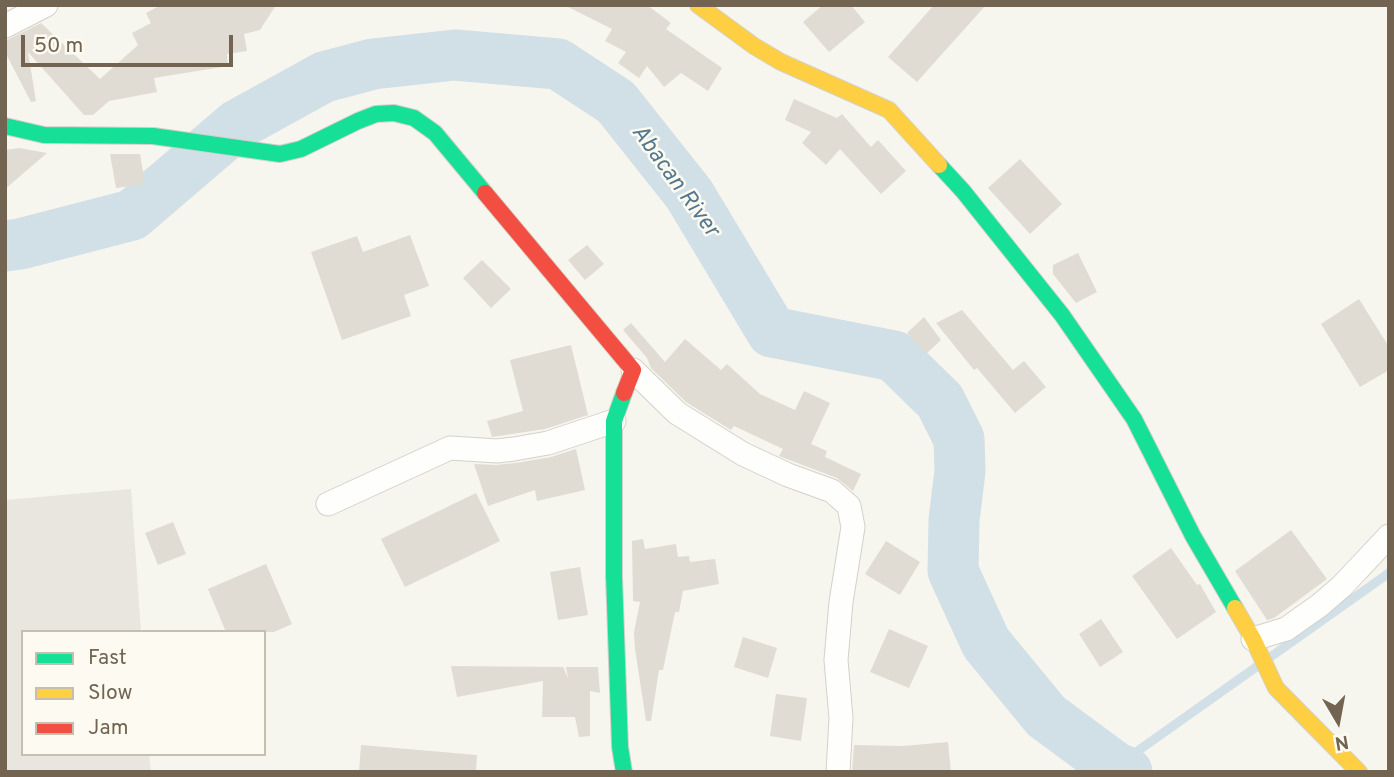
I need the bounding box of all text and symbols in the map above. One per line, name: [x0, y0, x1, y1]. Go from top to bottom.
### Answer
scale bar: [24, 21, 236, 65]
text: 50 m: [34, 33, 83, 60]
water label: Abacan River: [624, 120, 724, 244]
legend: [21, 630, 266, 756]
text: Fast: [88, 645, 127, 672]
text: Slow: [88, 680, 133, 707]
north arrow: [1303, 686, 1373, 756]
text: Jam: [88, 715, 129, 742]
text: N: [1333, 729, 1350, 755]

